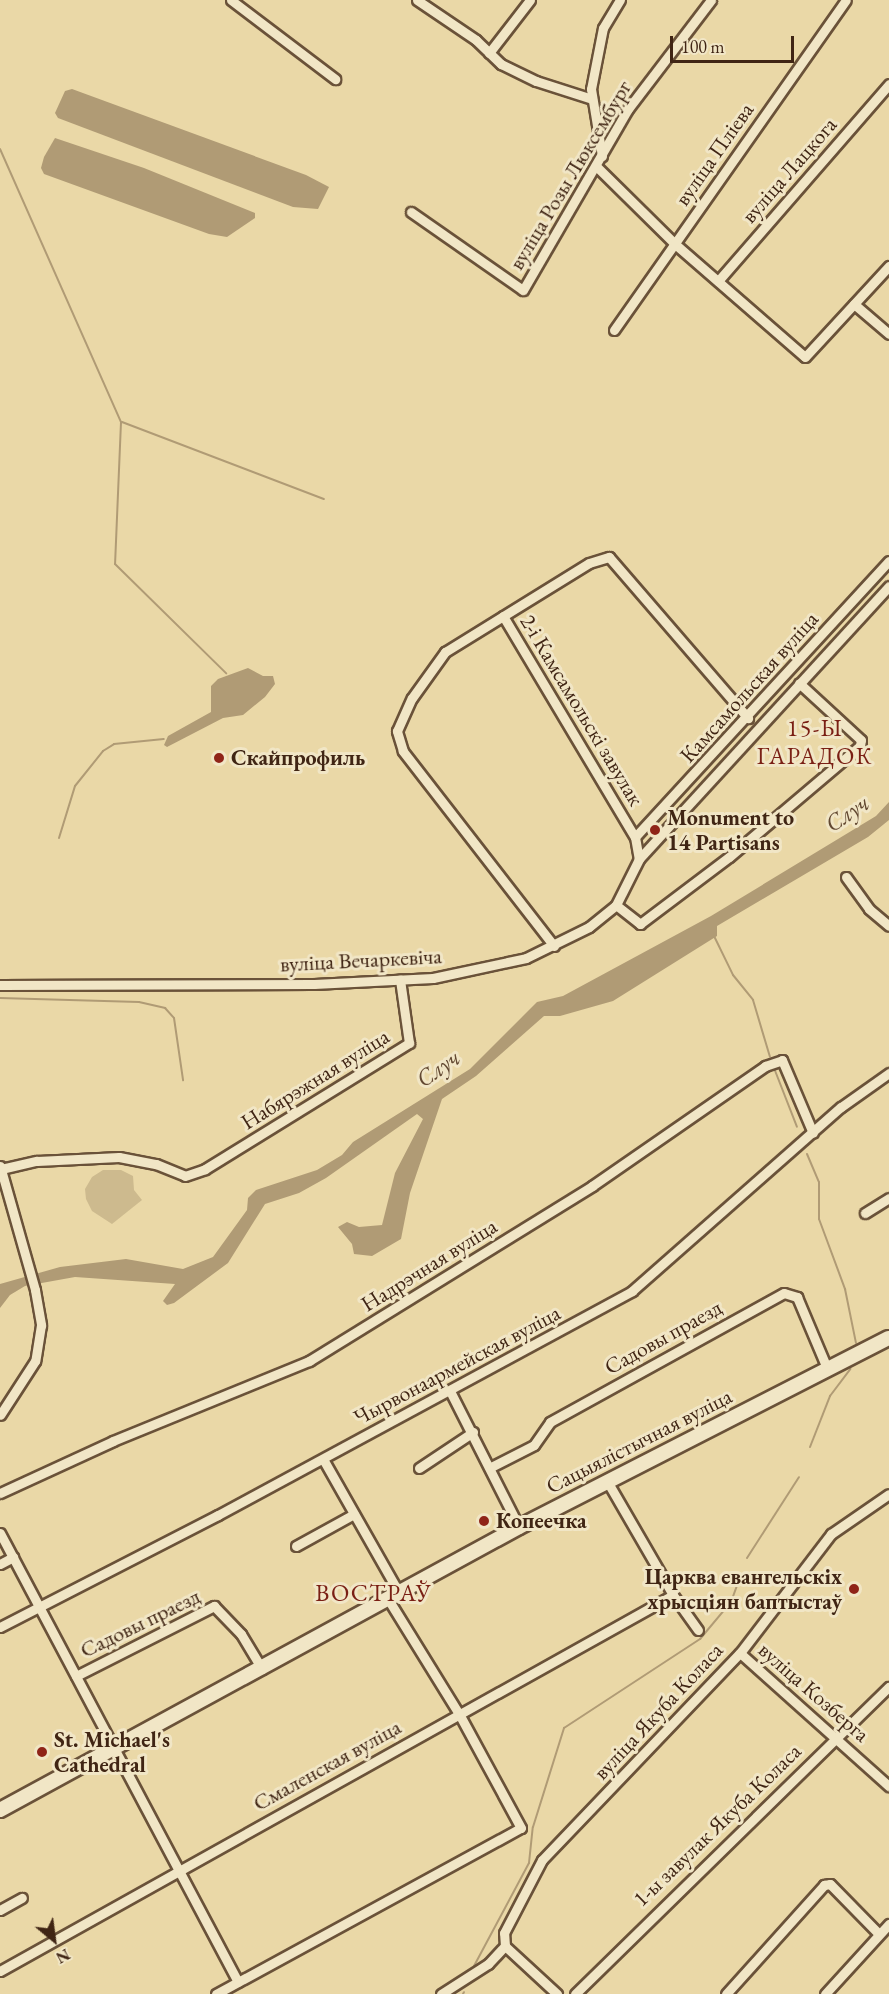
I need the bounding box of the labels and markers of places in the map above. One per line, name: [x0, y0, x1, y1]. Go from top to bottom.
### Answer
place label: Скайпрофиль: [231, 745, 365, 771]
marker: Скайпрофиль: [212, 751, 226, 765]
place label: Monument to 14 Partisans: [667, 804, 794, 855]
marker: Monument to 14 Partisans: [648, 823, 662, 837]
place label: Копеечка: [496, 1508, 587, 1534]
marker: Копеечка: [477, 1514, 491, 1528]
place label: Царква евангельскіх хрысціян баптыстаў: [645, 1563, 842, 1615]
marker: Царква евангельскіх хрысціян баптыстаў: [847, 1582, 861, 1596]
place label: St. Michael's Cathedral: [54, 1726, 170, 1778]
marker: St. Michael's Cathedral: [35, 1745, 49, 1759]

